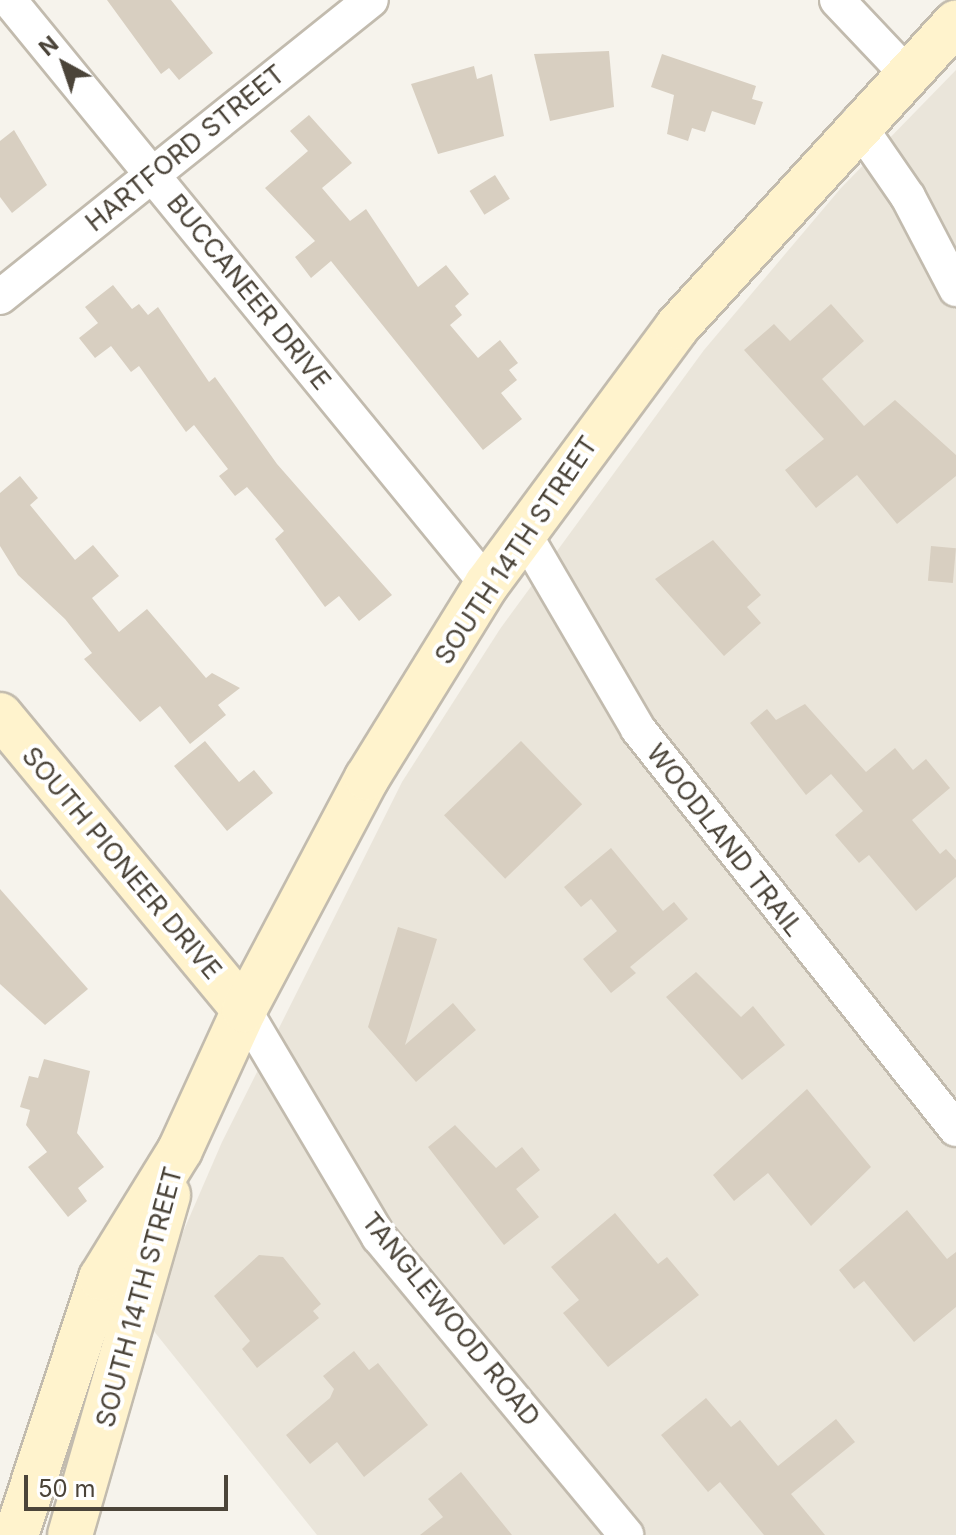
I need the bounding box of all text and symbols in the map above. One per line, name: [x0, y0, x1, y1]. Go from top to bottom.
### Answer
north arrow: [24, 24, 104, 104]
text: N: [34, 30, 63, 61]
street label: HARTFORD STREET: [79, 58, 291, 238]
street label: BUCCANEER DRIVE: [161, 188, 337, 396]
street label: SOUTH 14TH STREET: [428, 430, 604, 670]
street label: WOODLAND TRAIL: [640, 738, 810, 942]
street label: SOUTH PIONEER DRIVE: [16, 740, 228, 986]
street label: SOUTH 14TH STREET: [89, 1163, 189, 1431]
street label: TANGLEWOOD ROAD: [355, 1206, 547, 1432]
scale bar: [28, 1459, 232, 1509]
text: 50 m: [38, 1474, 96, 1503]

